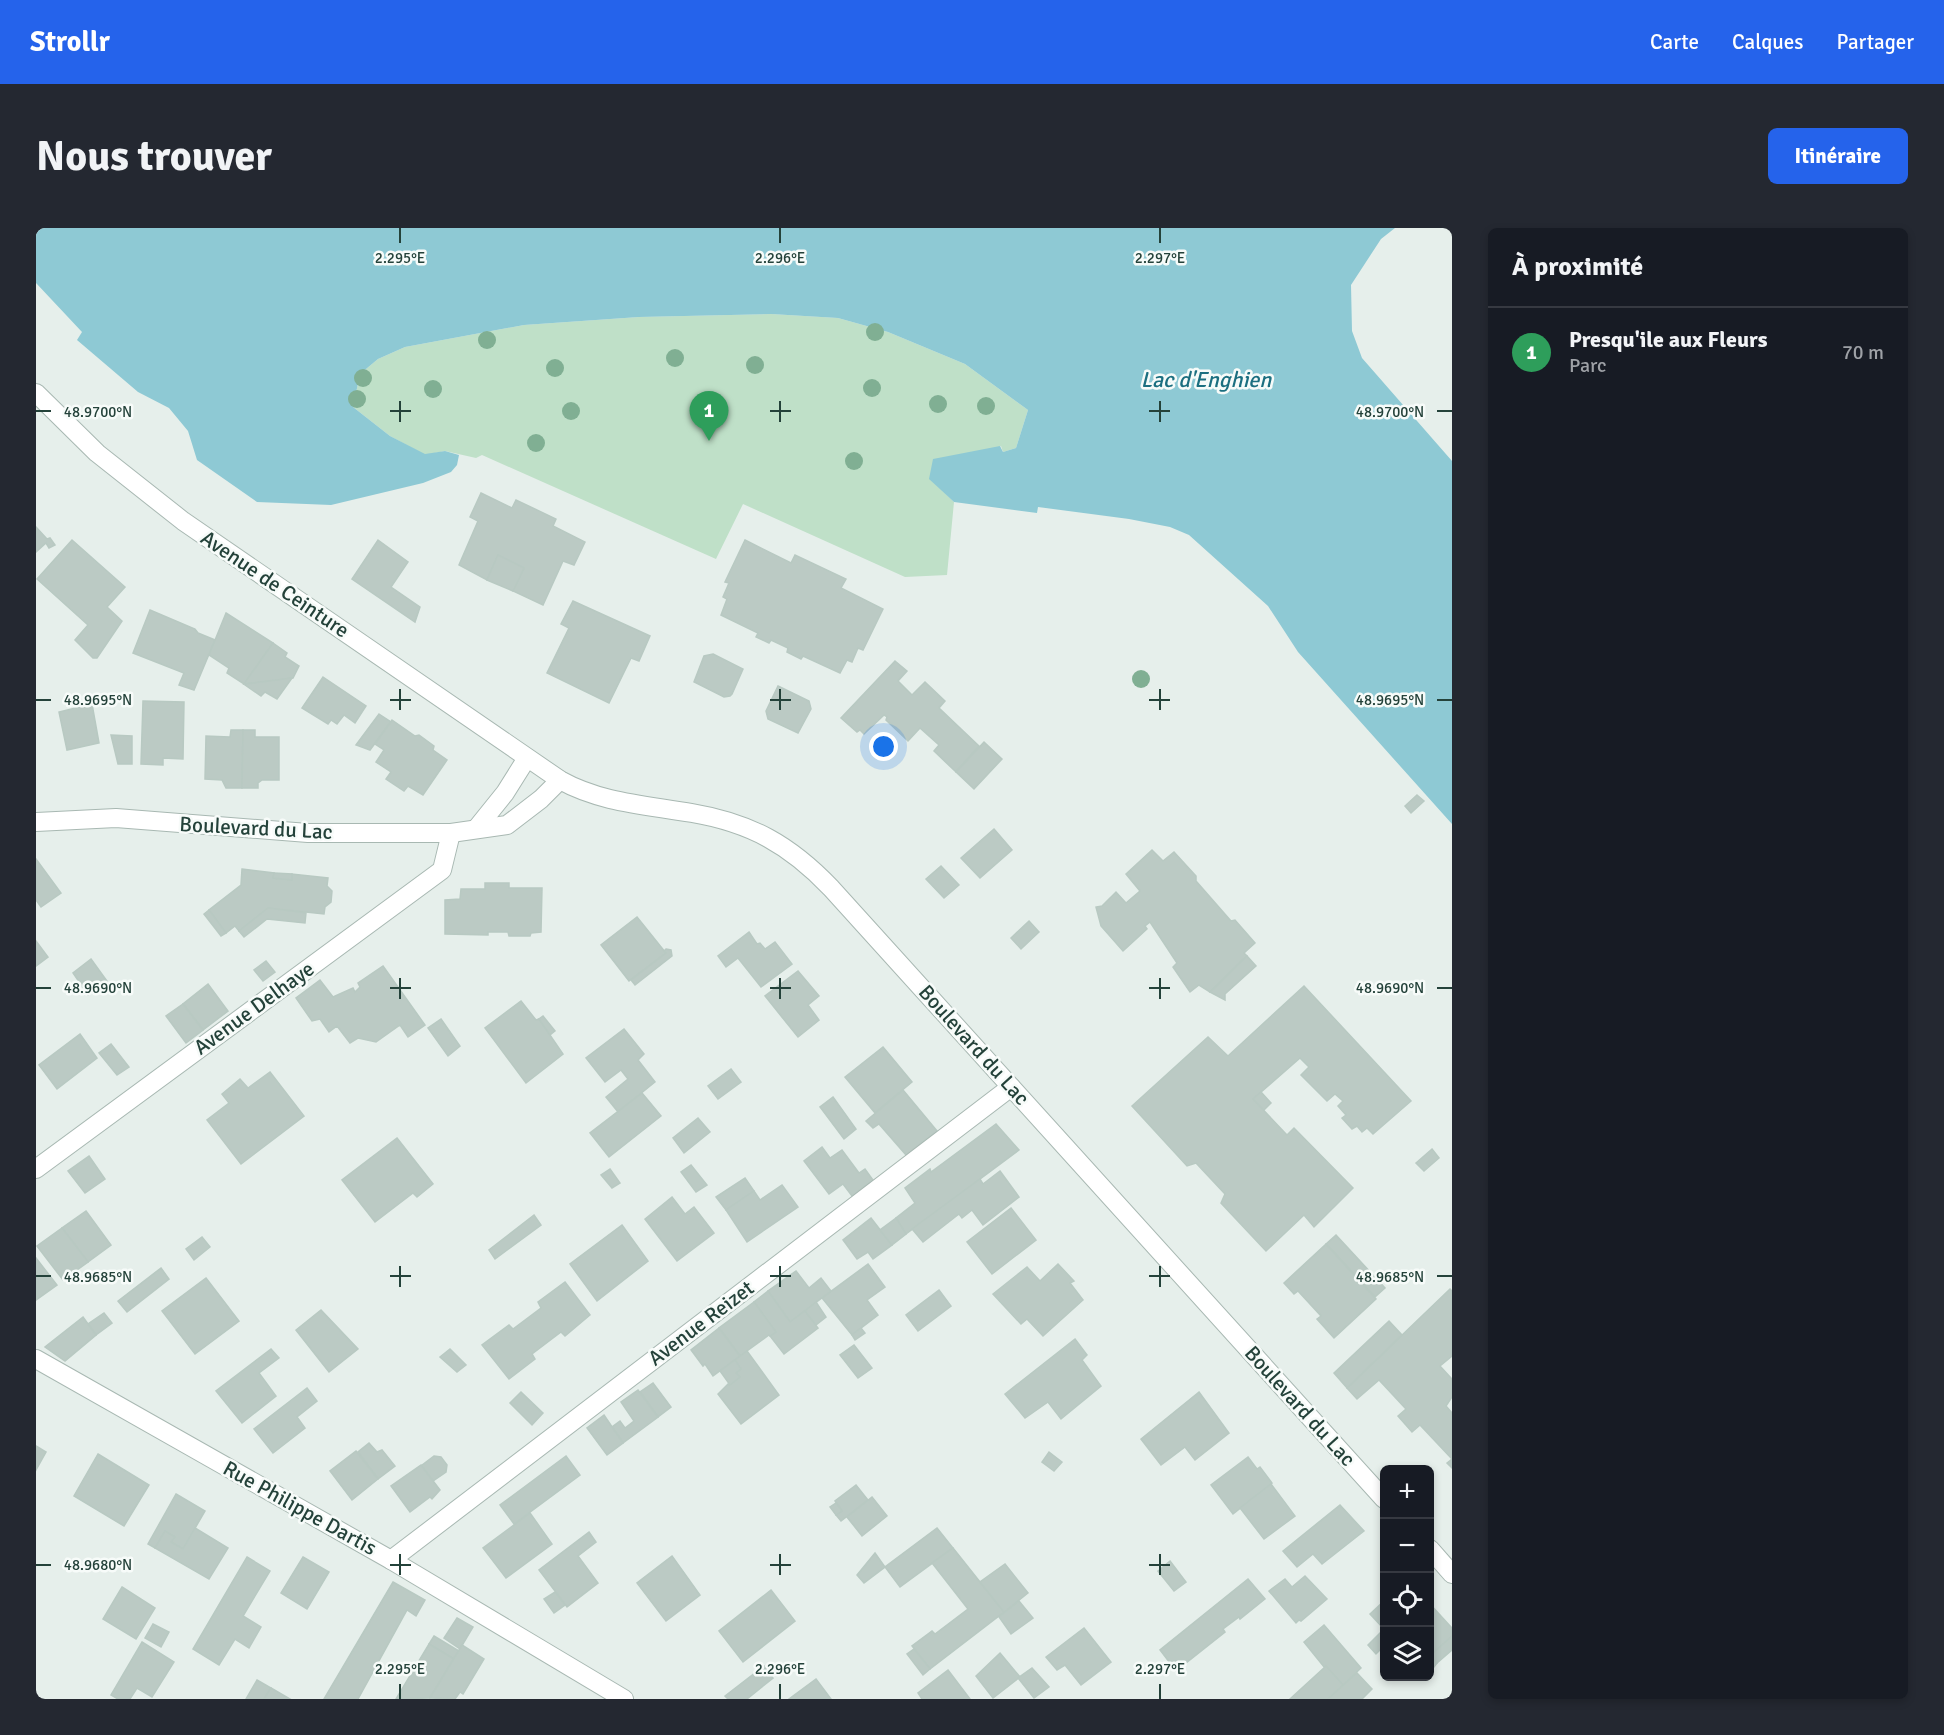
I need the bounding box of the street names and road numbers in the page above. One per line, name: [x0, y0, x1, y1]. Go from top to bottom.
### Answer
street label: Avenue de Ceinture: [196, 525, 354, 643]
street label: Boulevard du Lac: [179, 811, 333, 845]
street label: Avenue Delhaye: [189, 956, 319, 1060]
street label: Boulevard du Lac: [913, 979, 1035, 1111]
street label: Avenue Reizet: [643, 1275, 759, 1371]
street label: Boulevard du Lac: [1239, 1340, 1361, 1472]
street label: Rue Philippe Dartis: [219, 1455, 381, 1561]

